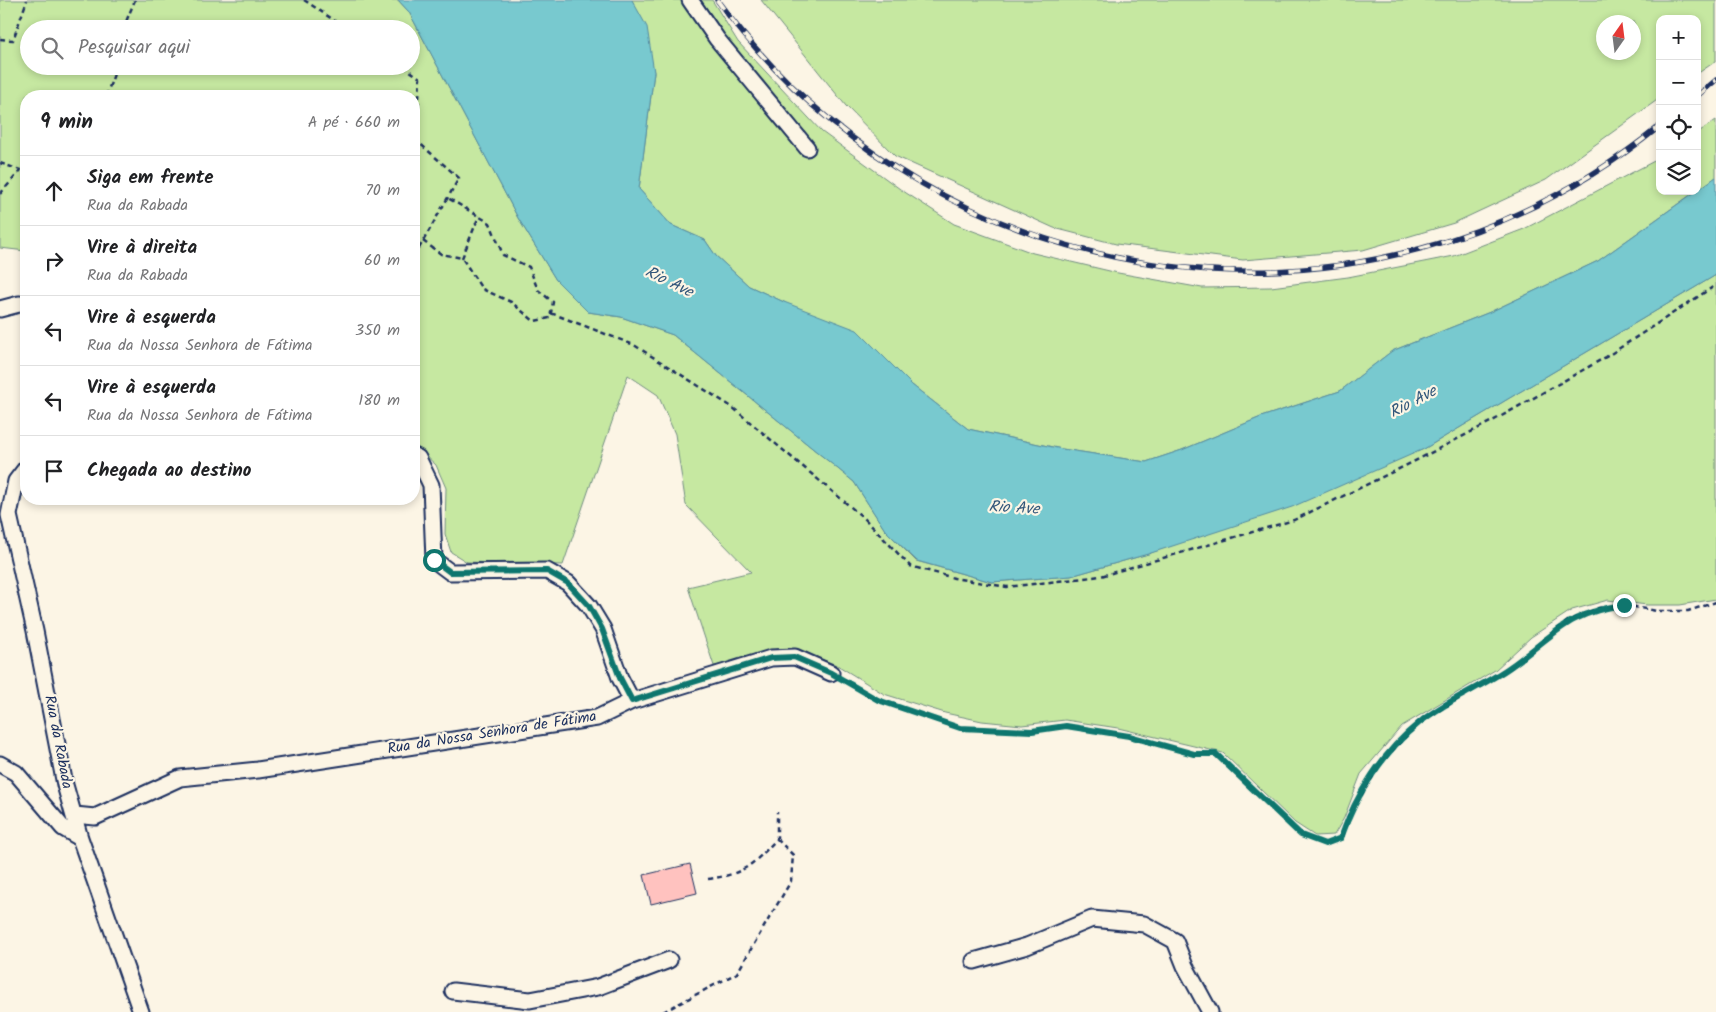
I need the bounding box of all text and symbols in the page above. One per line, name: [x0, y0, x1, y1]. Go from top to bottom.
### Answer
north arrow: [1596, 15, 1641, 60]
map controls: [1656, 15, 1701, 195]
button: +: [1656, 15, 1701, 60]
search box: [20, 20, 420, 75]
text: Pesquisar aqui: [78, 33, 190, 63]
icon: search: [38, 34, 66, 62]
button: −: [1656, 60, 1701, 105]
button: locate: [1656, 105, 1701, 150]
text: 9 min: [40, 106, 93, 139]
text: A pé · 660 m: [308, 110, 400, 135]
button: layers: [1656, 150, 1701, 195]
text: Siga em frente: [87, 163, 214, 193]
icon: ahead: [40, 177, 68, 205]
text: 70 m: [365, 178, 400, 203]
text: Rua da Rabada: [87, 193, 188, 218]
text: Vire à direita: [87, 233, 197, 263]
icon: right: [40, 247, 68, 275]
text: 60 m: [364, 248, 400, 273]
water label: Rio Ave: [641, 260, 699, 305]
text: Rua da Rabada: [87, 263, 188, 288]
text: Vire à esquerda: [87, 303, 216, 333]
icon: left: [40, 317, 68, 345]
text: 350 m: [355, 318, 400, 343]
text: Rua da Nossa Senhora de Fátima: [87, 333, 313, 358]
text: Vire à esquerda: [87, 373, 216, 403]
water label: Rio Ave: [1385, 378, 1443, 425]
icon: left: [40, 387, 68, 415]
text: 180 m: [358, 388, 400, 413]
text: Rua da Nossa Senhora de Fátima: [87, 403, 313, 428]
text: Chegada ao destino: [87, 456, 252, 486]
icon: arrive: [40, 457, 68, 485]
water label: Rio Ave: [988, 494, 1042, 522]
route start: [423, 549, 446, 572]
route end: [1613, 594, 1636, 617]
street label: Rua da Rabada: [37, 693, 79, 791]
street label: Rua da Nossa Senhora de Fátima: [386, 705, 598, 761]

